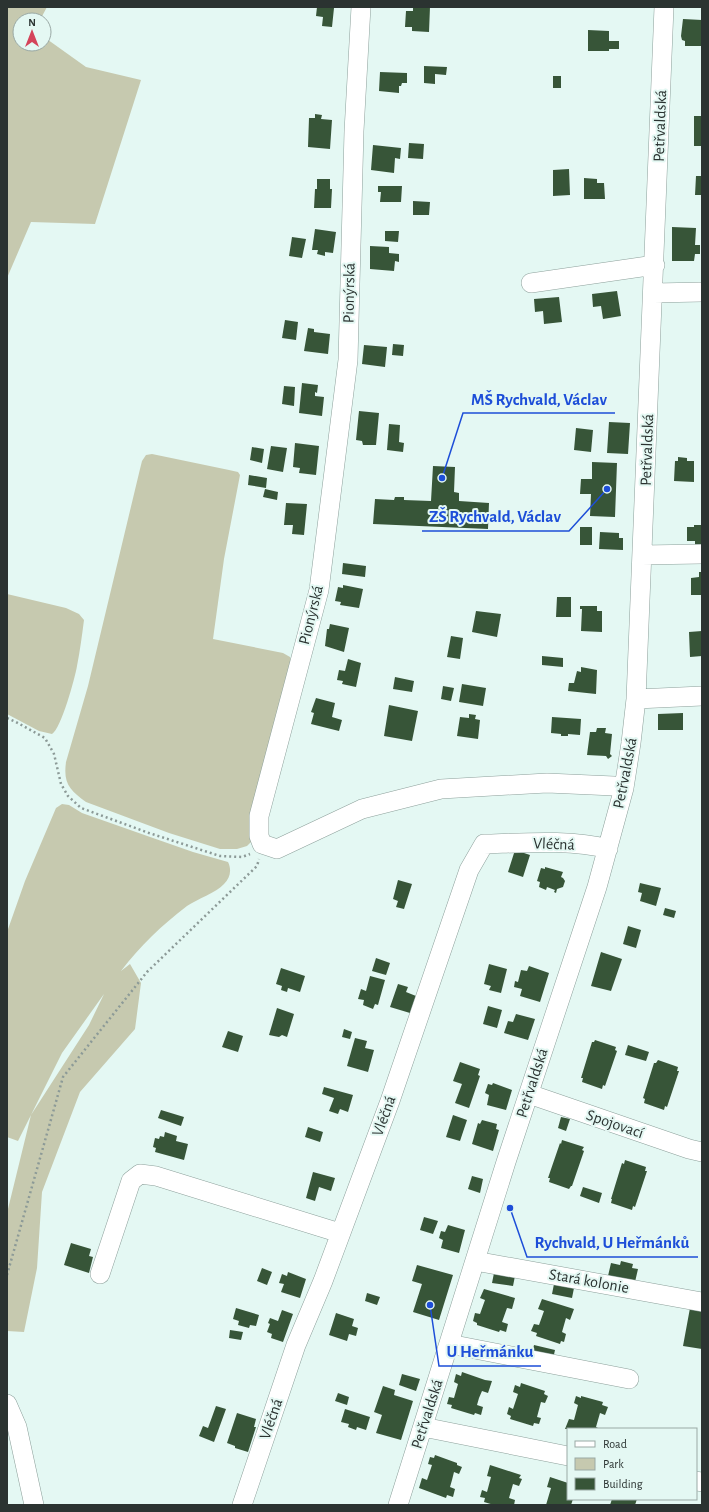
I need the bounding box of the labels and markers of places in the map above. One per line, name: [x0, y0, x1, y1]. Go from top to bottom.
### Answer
callout: MŠ Rychvald, Václav: [463, 384, 615, 413]
callout: ZŠ Rychvald, Václav: [422, 502, 569, 531]
callout: Rychvald, U Heřmánků: [527, 1228, 698, 1257]
callout: U Heřmánku: [439, 1337, 541, 1366]

